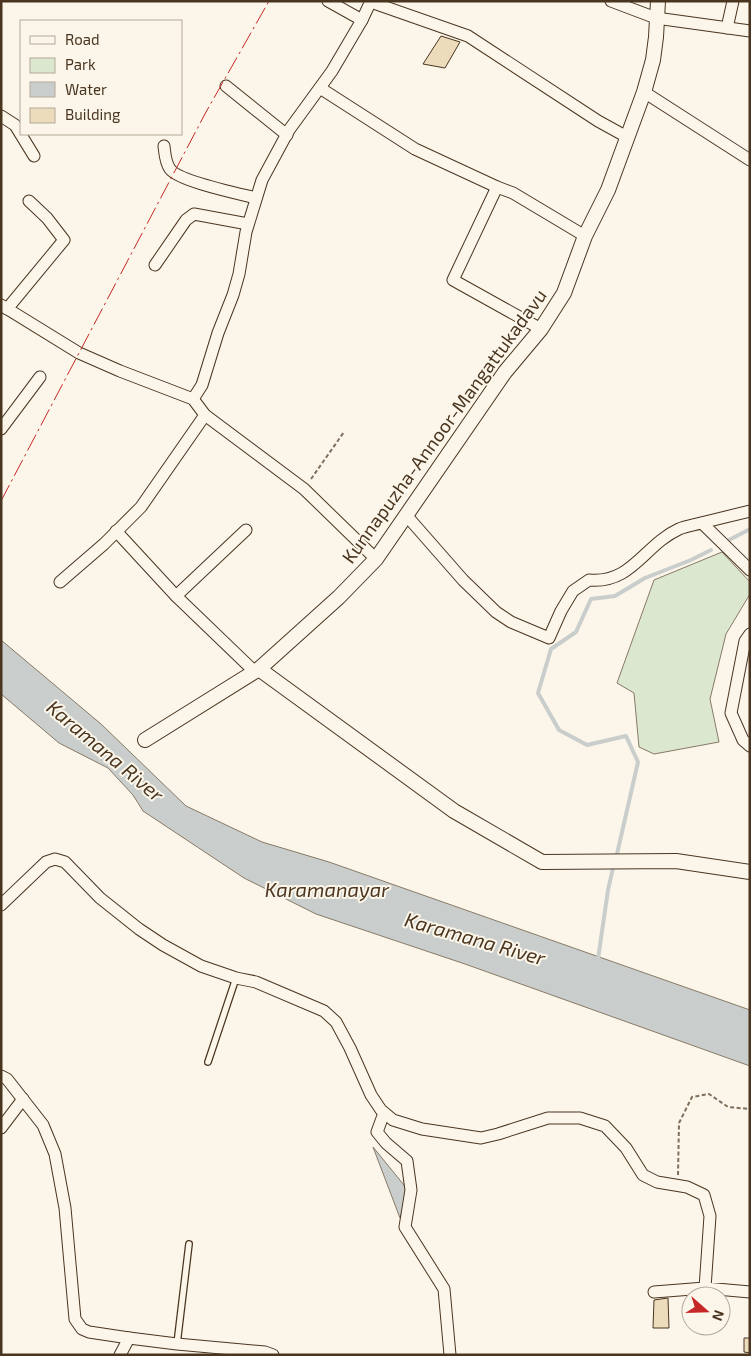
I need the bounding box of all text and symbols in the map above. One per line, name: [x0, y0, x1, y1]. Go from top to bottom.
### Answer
legend: [20, 20, 182, 135]
text: Road: [65, 30, 100, 48]
text: Park: [65, 55, 96, 73]
text: Water: [65, 80, 107, 98]
text: Building: [65, 105, 121, 123]
street label: Kunnapuzha-Annoor-Mangattukadavu: [336, 284, 551, 567]
water label: Karamana River: [42, 694, 170, 807]
water label: Karamanayar: [265, 877, 390, 902]
water label: Karamana River: [402, 906, 549, 970]
north arrow: [681, 1286, 731, 1336]
text: N: [709, 1308, 728, 1323]

